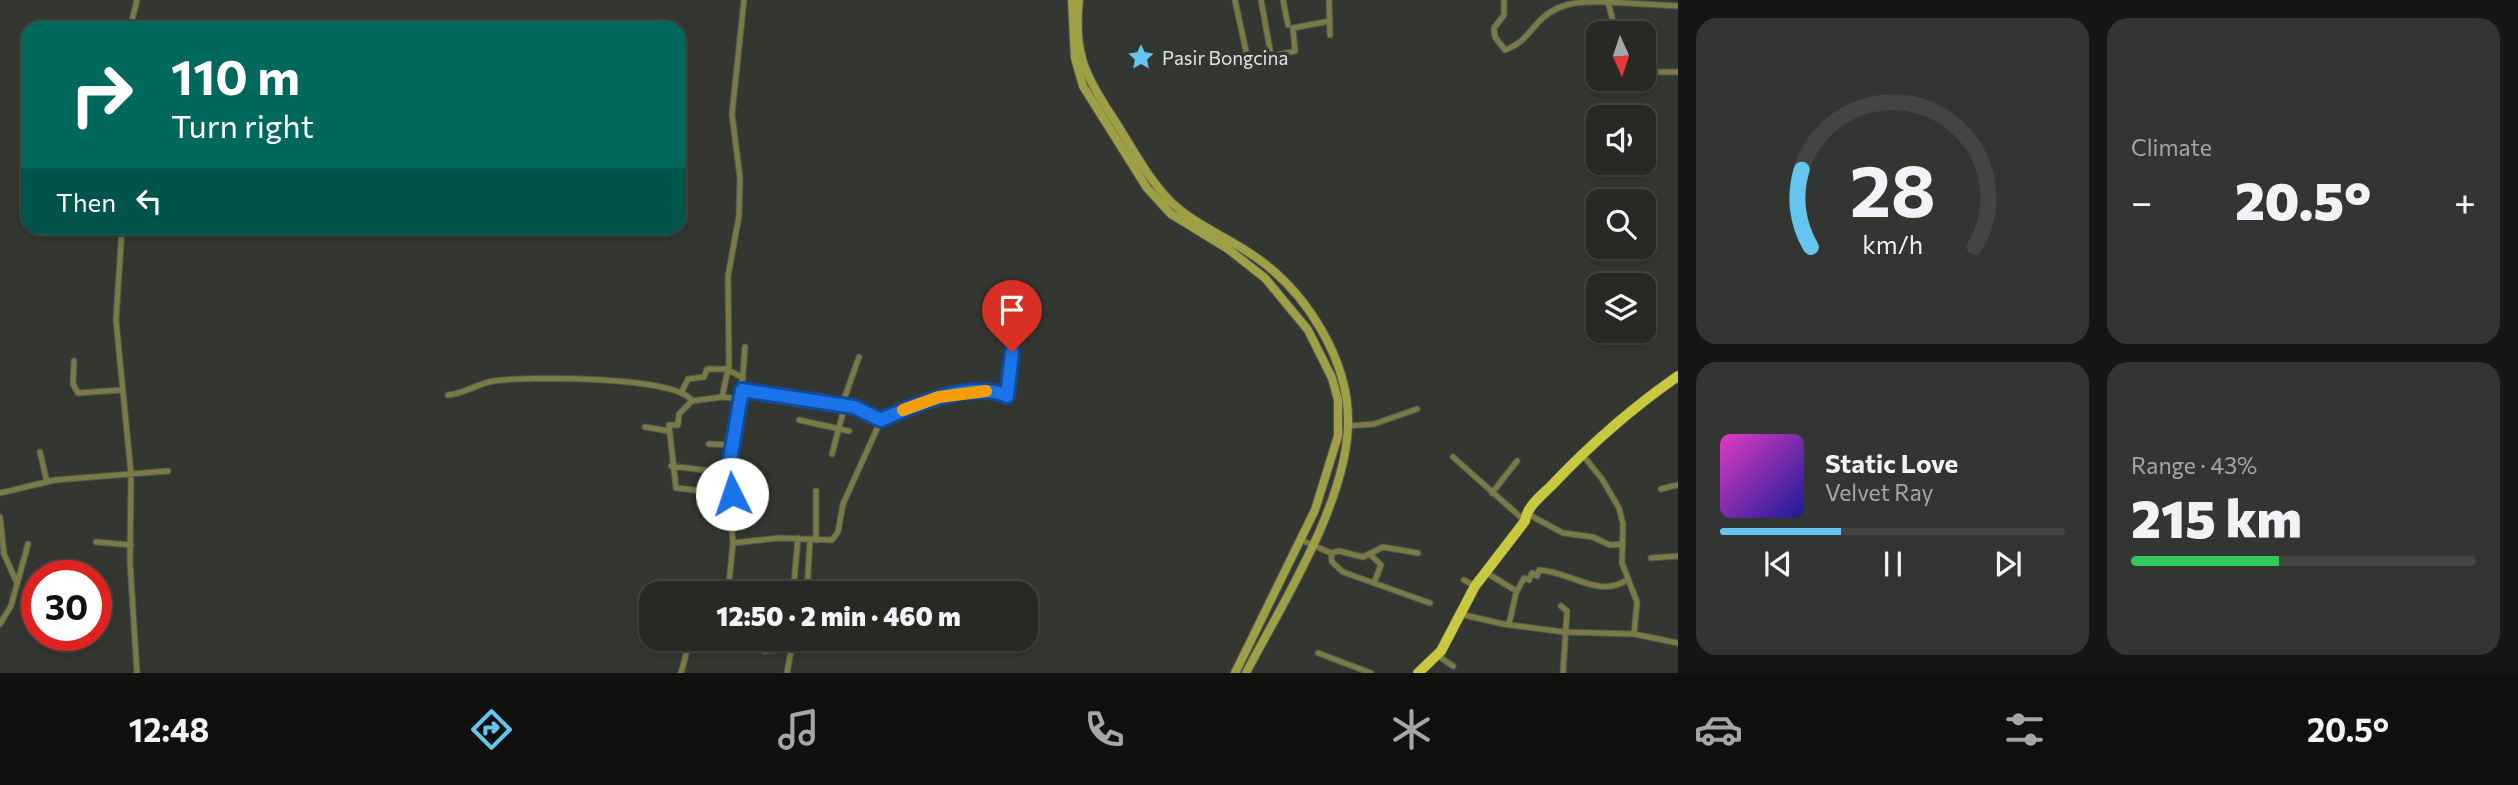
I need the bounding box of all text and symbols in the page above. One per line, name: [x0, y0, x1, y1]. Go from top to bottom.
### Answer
north arrow: [1586, 21, 1656, 91]
map controls: [1586, 21, 1656, 343]
place icon: Pasir Bongcina: [1126, 42, 1156, 72]
text: 110 m: [171, 45, 300, 105]
place label: Pasir Bongcina: [1162, 46, 1288, 69]
icon: right: [56, 49, 147, 140]
text: Turn right: [171, 105, 314, 145]
button: sound: [1586, 105, 1656, 175]
text: Climate: [2131, 133, 2212, 161]
text: 28: [1850, 143, 1936, 232]
text: 20.5°: [2235, 167, 2371, 231]
text: −: [2131, 177, 2153, 224]
text: +: [2454, 177, 2476, 224]
icon: left: [130, 182, 168, 220]
text: Then: [56, 186, 116, 217]
button: search: [1586, 189, 1656, 259]
text: km/h: [1862, 229, 1923, 259]
button: layers: [1586, 273, 1656, 343]
pin: [982, 280, 1042, 352]
icon: arrive: [993, 291, 1031, 329]
text: Static Love: [1825, 447, 1958, 478]
text: Range · 43%: [2131, 451, 2257, 479]
position arrow: [695, 457, 769, 531]
text: Velvet Ray: [1825, 478, 1933, 506]
text: 215 km: [2131, 485, 2302, 549]
icon: previous: [1759, 545, 1797, 583]
icon: pause: [1874, 545, 1912, 583]
icon: next: [1989, 545, 2027, 583]
speed limit sign: 30: [21, 560, 112, 651]
text: 12:50 · 2 min · 460 m: [716, 600, 961, 631]
icon: directions: [467, 705, 516, 754]
icon: music: [774, 705, 823, 754]
icon: phone: [1080, 705, 1129, 754]
icon: climate: [1387, 705, 1436, 754]
icon: car: [1694, 705, 1743, 754]
icon: filters: [2000, 705, 2049, 754]
text: 12:48: [129, 709, 209, 749]
text: 20.5°: [2307, 709, 2389, 749]

